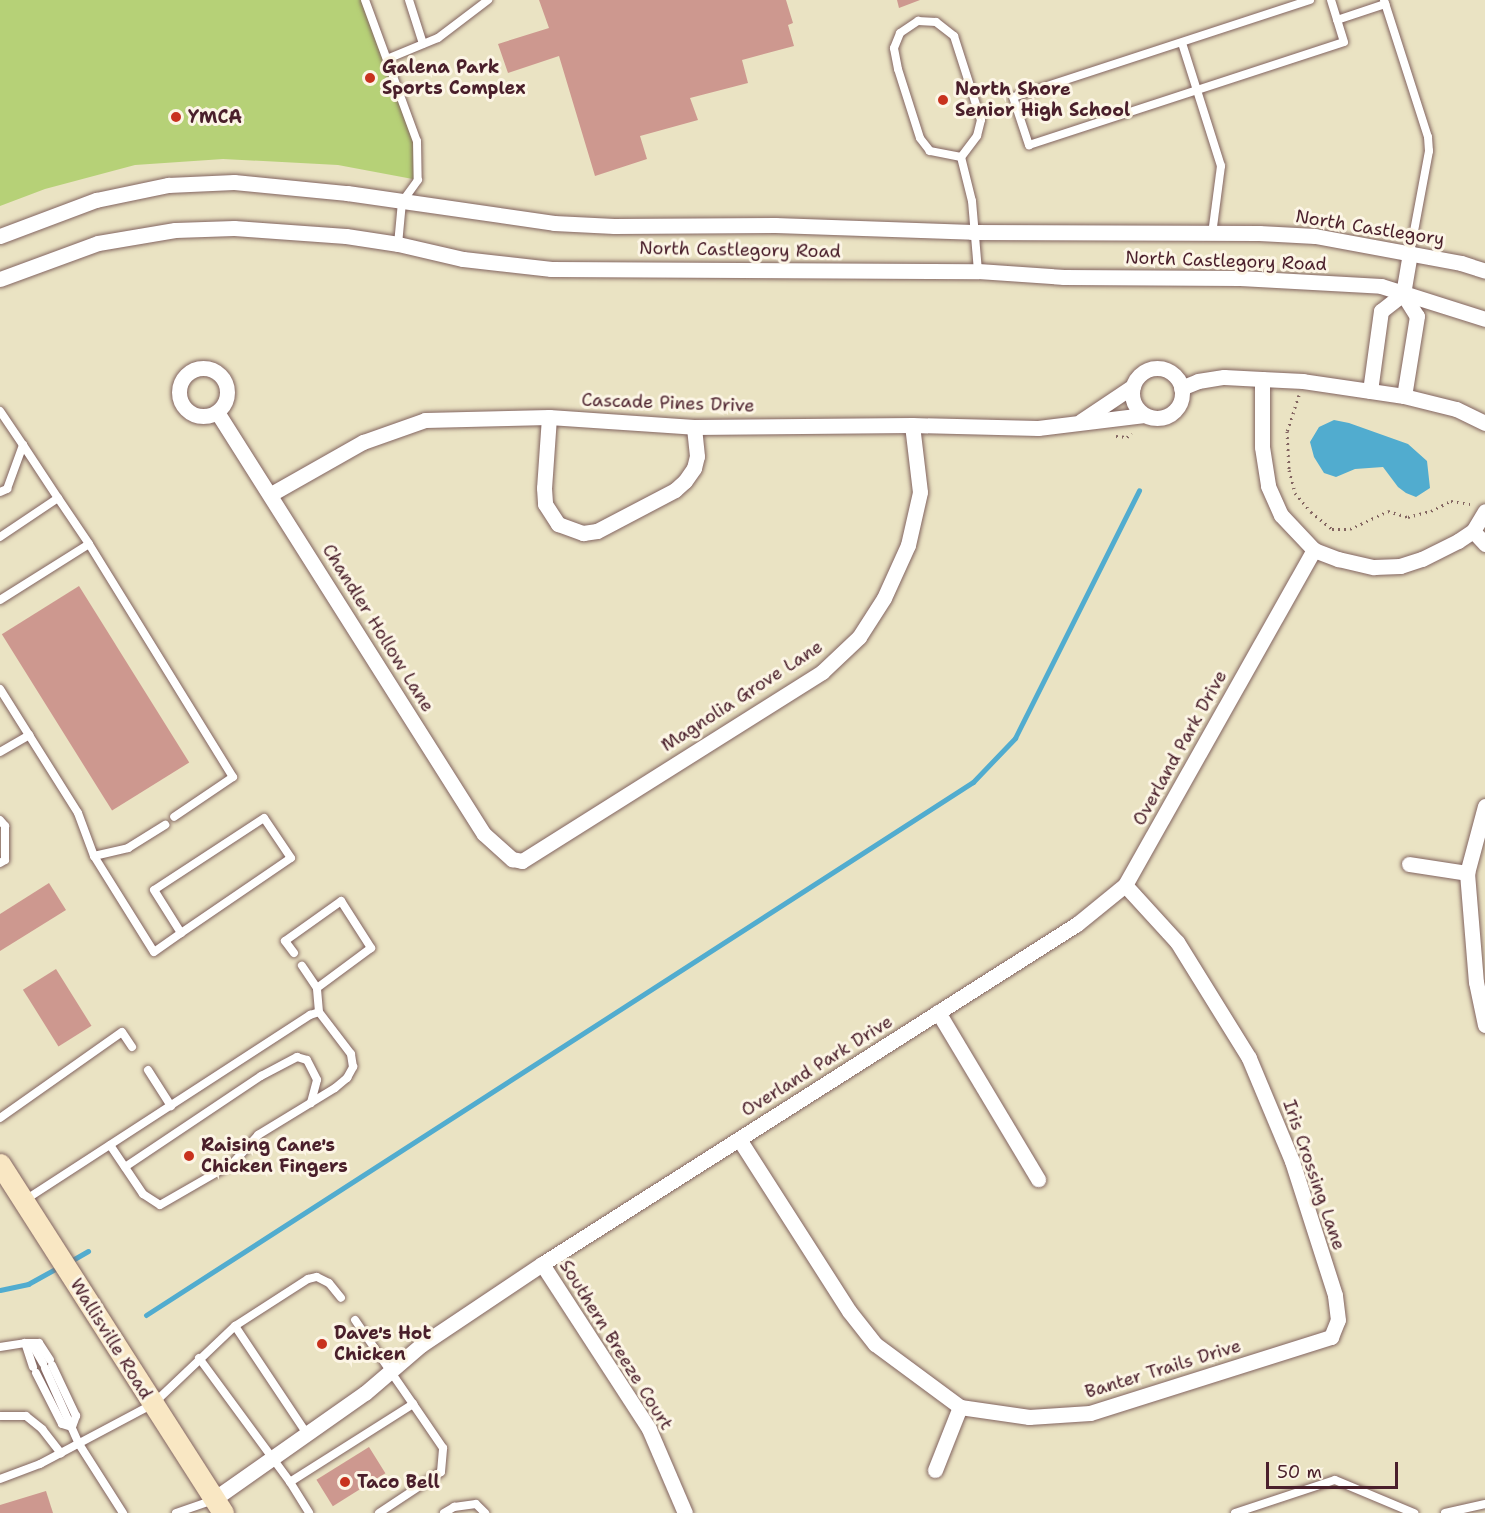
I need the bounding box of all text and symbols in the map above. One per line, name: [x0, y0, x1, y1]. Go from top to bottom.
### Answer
place label: Galena Park Sports Complex: [382, 57, 526, 100]
marker: Galena Park Sports Complex: [363, 71, 377, 85]
place label: North Shore Senior High School: [955, 79, 1130, 122]
marker: North Shore Senior High School: [936, 93, 950, 107]
place label: YMCA: [188, 106, 242, 128]
marker: YMCA: [169, 110, 183, 124]
street label: North Castlegory: [1294, 206, 1446, 250]
street label: North Castlegory Road: [639, 237, 841, 263]
street label: North Castlegory Road: [1125, 247, 1327, 275]
street label: Cascade Pines Drive: [581, 389, 755, 417]
street label: Chandler Hollow Lane: [317, 540, 439, 716]
street label: Magnolia Grove Lane: [657, 636, 827, 756]
street label: Overland Park Drive: [1128, 667, 1232, 829]
street label: Overland Park Drive: [737, 1011, 897, 1121]
street label: Iris Crossing Lane: [1278, 1097, 1350, 1253]
place label: Raising Cane's Chicken Fingers: [201, 1135, 348, 1178]
marker: Raising Cane's Chicken Fingers: [182, 1149, 196, 1163]
street label: Southern Breeze Court: [555, 1256, 677, 1434]
street label: Wallisville Road: [65, 1275, 157, 1403]
place label: Dave's Hot Chicken: [334, 1323, 431, 1366]
street label: Banter Trails Drive: [1082, 1335, 1244, 1403]
marker: Dave's Hot Chicken: [315, 1337, 329, 1351]
scale bar: [1269, 1450, 1401, 1488]
text: 50 m: [1277, 1460, 1322, 1484]
place label: Taco Bell: [357, 1471, 440, 1493]
marker: Taco Bell: [338, 1475, 352, 1489]

